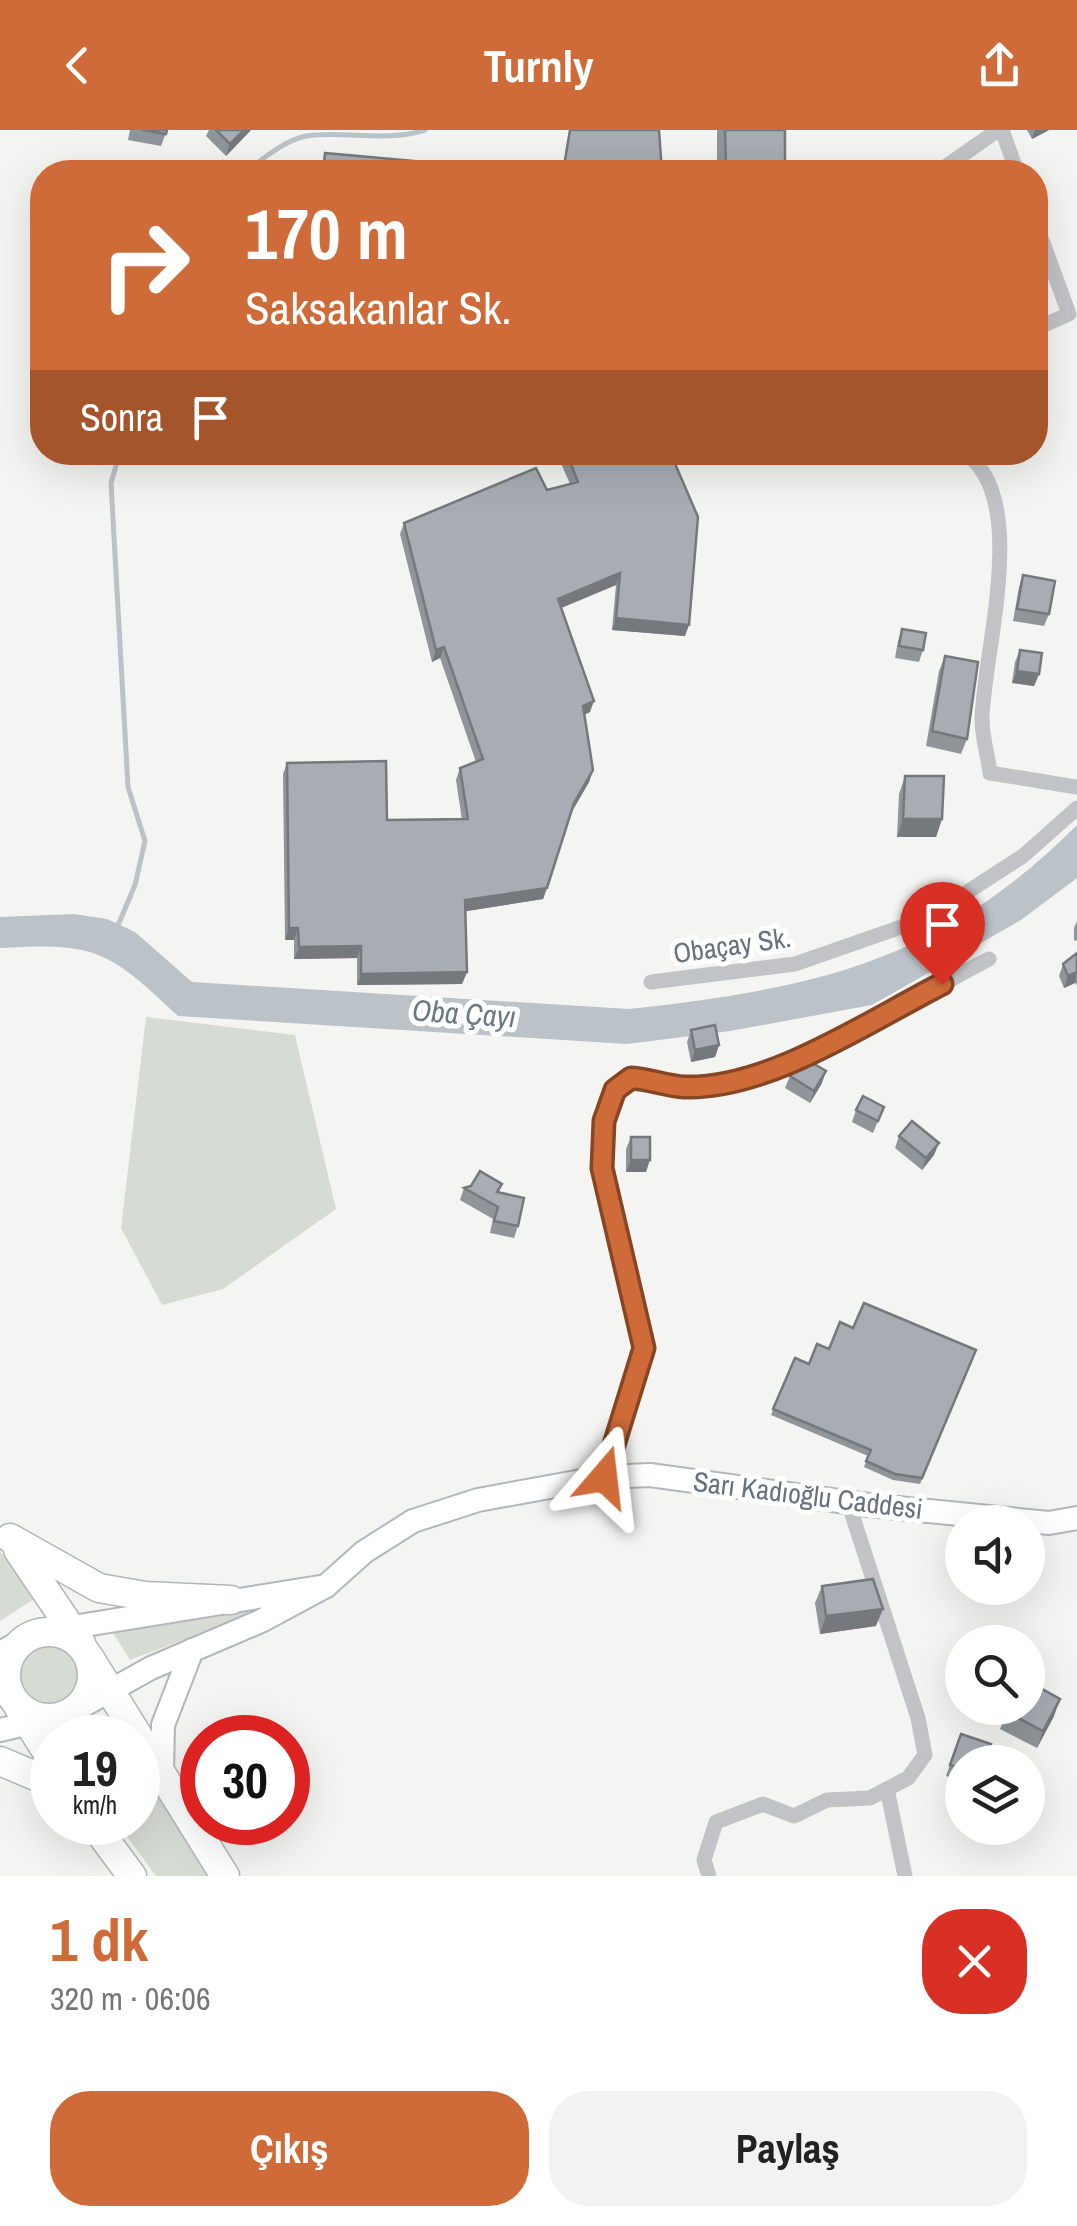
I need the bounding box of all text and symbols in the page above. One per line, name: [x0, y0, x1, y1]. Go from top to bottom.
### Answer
text: Turnly: [483, 35, 594, 96]
icon: back: [50, 38, 105, 93]
icon: share: [972, 38, 1027, 93]
text: 170 m: [245, 187, 408, 281]
icon: right: [80, 200, 210, 330]
text: Saksakanlar Sk.: [245, 277, 512, 338]
icon: arrive: [183, 390, 238, 445]
text: Sonra: [80, 392, 163, 443]
pin: [900, 882, 985, 985]
icon: arrive: [915, 897, 970, 952]
street label: Obaçay Sk.: [671, 918, 793, 972]
water label: Oba Çayı: [411, 989, 517, 1037]
position arrow: [552, 1425, 656, 1529]
street label: Sarı Kadıoğlu Caddesi: [691, 1462, 925, 1528]
map controls: [945, 1505, 1045, 1845]
button: sound: [945, 1505, 1045, 1605]
button: search: [945, 1625, 1045, 1725]
speed limit sign: 30: [180, 1715, 310, 1845]
text: 19: [72, 1734, 118, 1802]
button: layers: [945, 1745, 1045, 1845]
text: km/h: [73, 1788, 117, 1822]
text: 1 dk: [50, 1899, 148, 1980]
button: close: [922, 1909, 1027, 2014]
text: 320 m · 06:06: [50, 1977, 210, 2020]
button: Çıkış: [50, 2091, 529, 2206]
button: Paylaş: [549, 2091, 1027, 2206]

